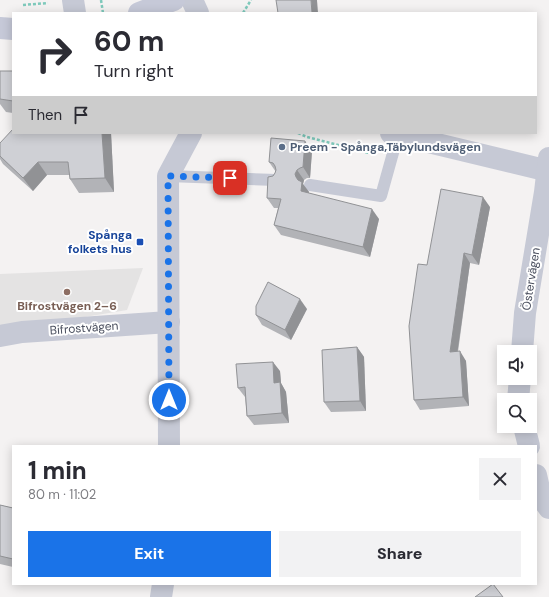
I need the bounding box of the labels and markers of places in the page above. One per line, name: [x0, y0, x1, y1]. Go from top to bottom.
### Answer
place label: Preem - Spånga,Täbylundsvägen: [290, 139, 481, 155]
marker: Preem - Spånga,Täbylundsvägen: [277, 142, 287, 152]
pin: [213, 161, 247, 195]
place label: Spånga folkets hus: [68, 227, 132, 257]
marker: Spånga folkets hus: [135, 237, 145, 247]
marker: Bifrostvägen 2–6: [62, 287, 72, 297]
place label: Bifrostvägen 2–6: [17, 298, 117, 314]

